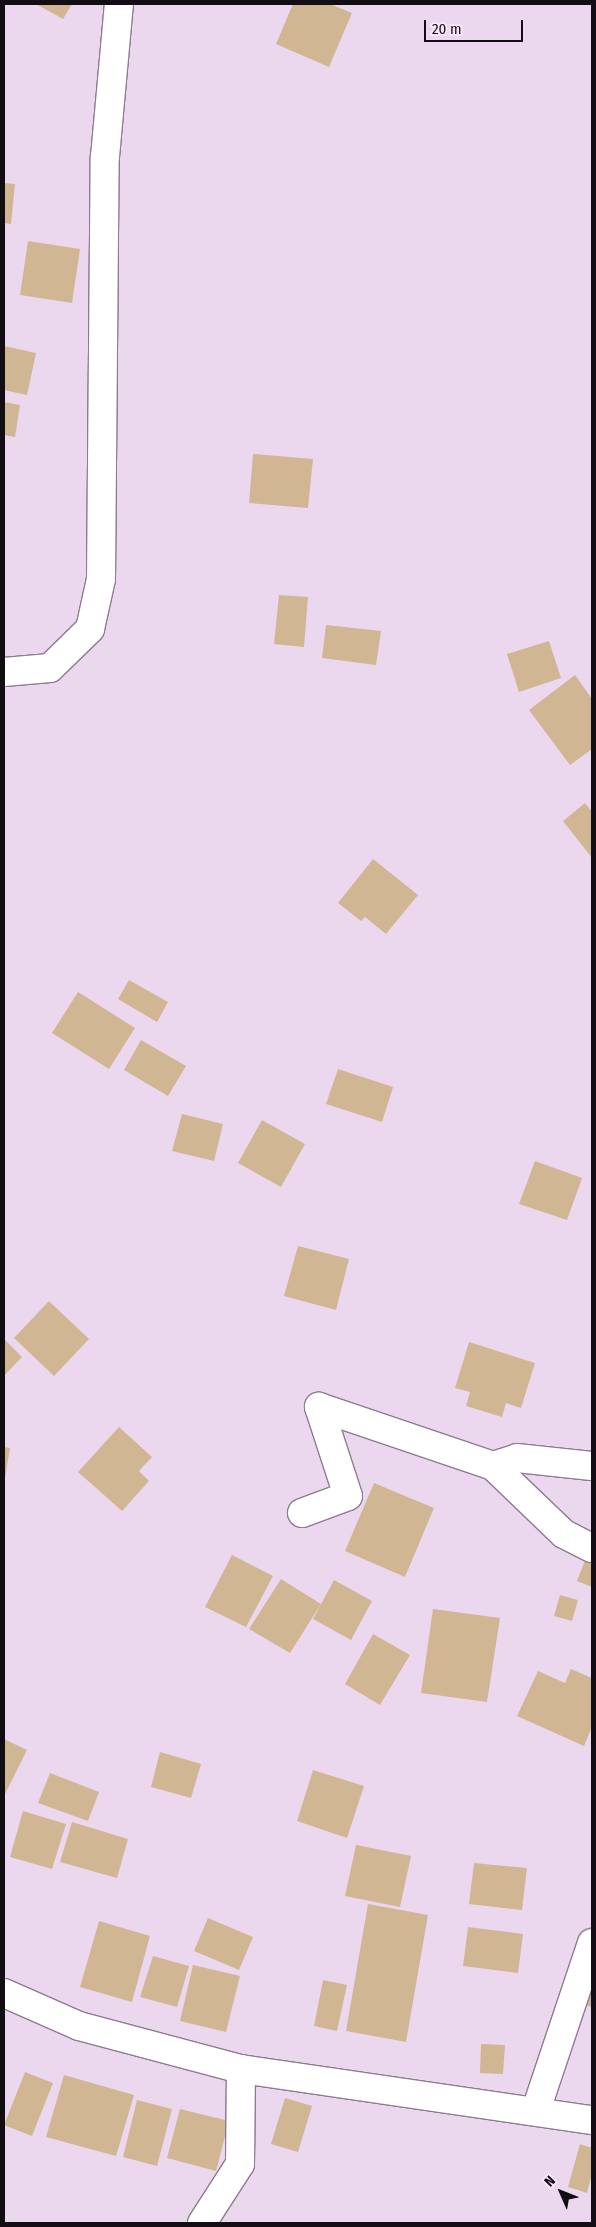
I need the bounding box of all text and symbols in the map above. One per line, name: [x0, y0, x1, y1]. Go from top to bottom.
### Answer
scale bar: [426, 10, 525, 42]
text: 20 m: [432, 20, 462, 38]
north arrow: [536, 2167, 586, 2217]
text: N: [541, 2172, 559, 2190]

